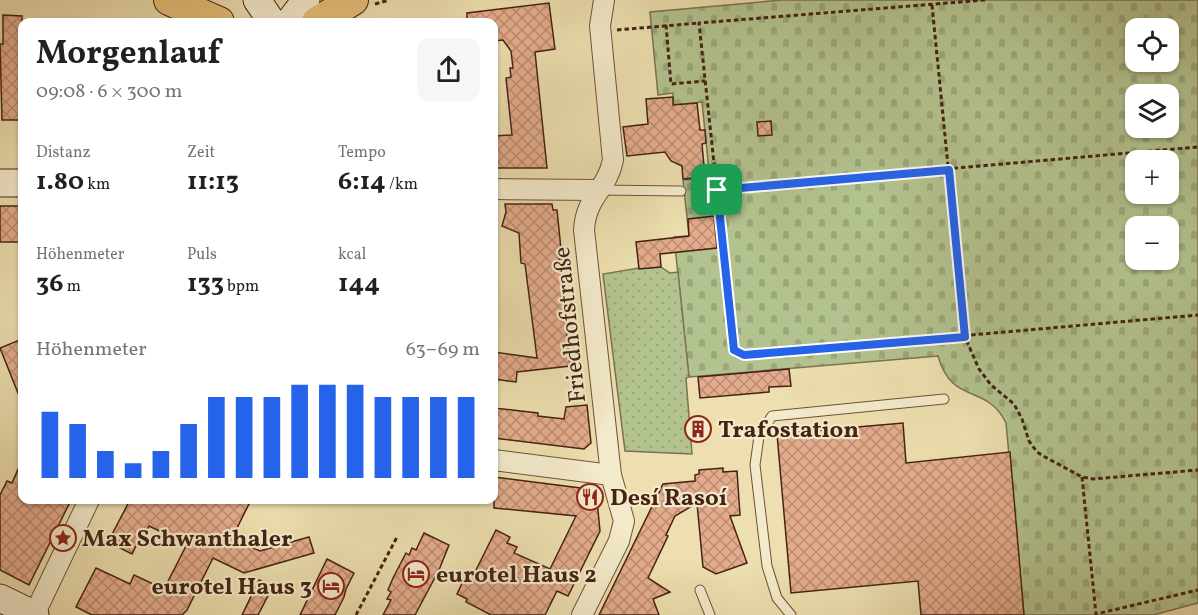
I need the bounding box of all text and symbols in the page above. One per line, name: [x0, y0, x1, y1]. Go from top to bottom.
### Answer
map controls: [1125, 18, 1179, 270]
button: locate: [1125, 18, 1179, 72]
text: Morgenlauf: [36, 32, 221, 78]
button: share: [417, 38, 480, 101]
text: 09:08 · 6 × 300 m: [36, 78, 183, 106]
button: layers: [1125, 84, 1179, 138]
text: Distanz: [36, 142, 91, 164]
text: Zeit: [187, 142, 215, 164]
text: Tempo: [338, 142, 386, 164]
button: +: [1125, 150, 1179, 204]
text: 1.80: [36, 164, 84, 200]
text: 11:13: [187, 164, 239, 200]
text: 6:14: [338, 164, 386, 200]
pin: [691, 164, 742, 215]
icon: arrive: [700, 173, 733, 206]
text: km: [84, 174, 110, 196]
text: /km: [386, 174, 418, 196]
button: −: [1125, 216, 1179, 270]
text: Höhenmeter: [36, 244, 125, 266]
text: Puls: [187, 244, 217, 266]
text: kcal: [338, 244, 366, 266]
street label: Friedhofstraße: [546, 245, 596, 404]
text: 36: [36, 266, 64, 302]
text: 133: [187, 266, 224, 302]
text: 144: [338, 266, 380, 302]
text: m: [64, 276, 81, 298]
text: bpm: [224, 276, 259, 298]
text: Höhenmeter: [36, 336, 147, 364]
text: 63–69 m: [406, 336, 480, 364]
building icon: Trafostation: [683, 414, 713, 444]
place label: Trafostation: [718, 414, 859, 448]
restaurant icon: Desí Rasoí: [575, 482, 605, 512]
place label: Desí Rasoí: [610, 482, 727, 516]
place icon: Max Schwanthaler: [48, 523, 78, 553]
place label: Max Schwanthaler: [82, 523, 292, 557]
hotel icon: eurotel Haus 2: [401, 559, 431, 589]
place label: eurotel Haus 2: [436, 559, 597, 593]
place label: eurotel Haus 3: [151, 571, 312, 605]
hotel icon: eurotel Haus 3: [316, 571, 346, 601]

